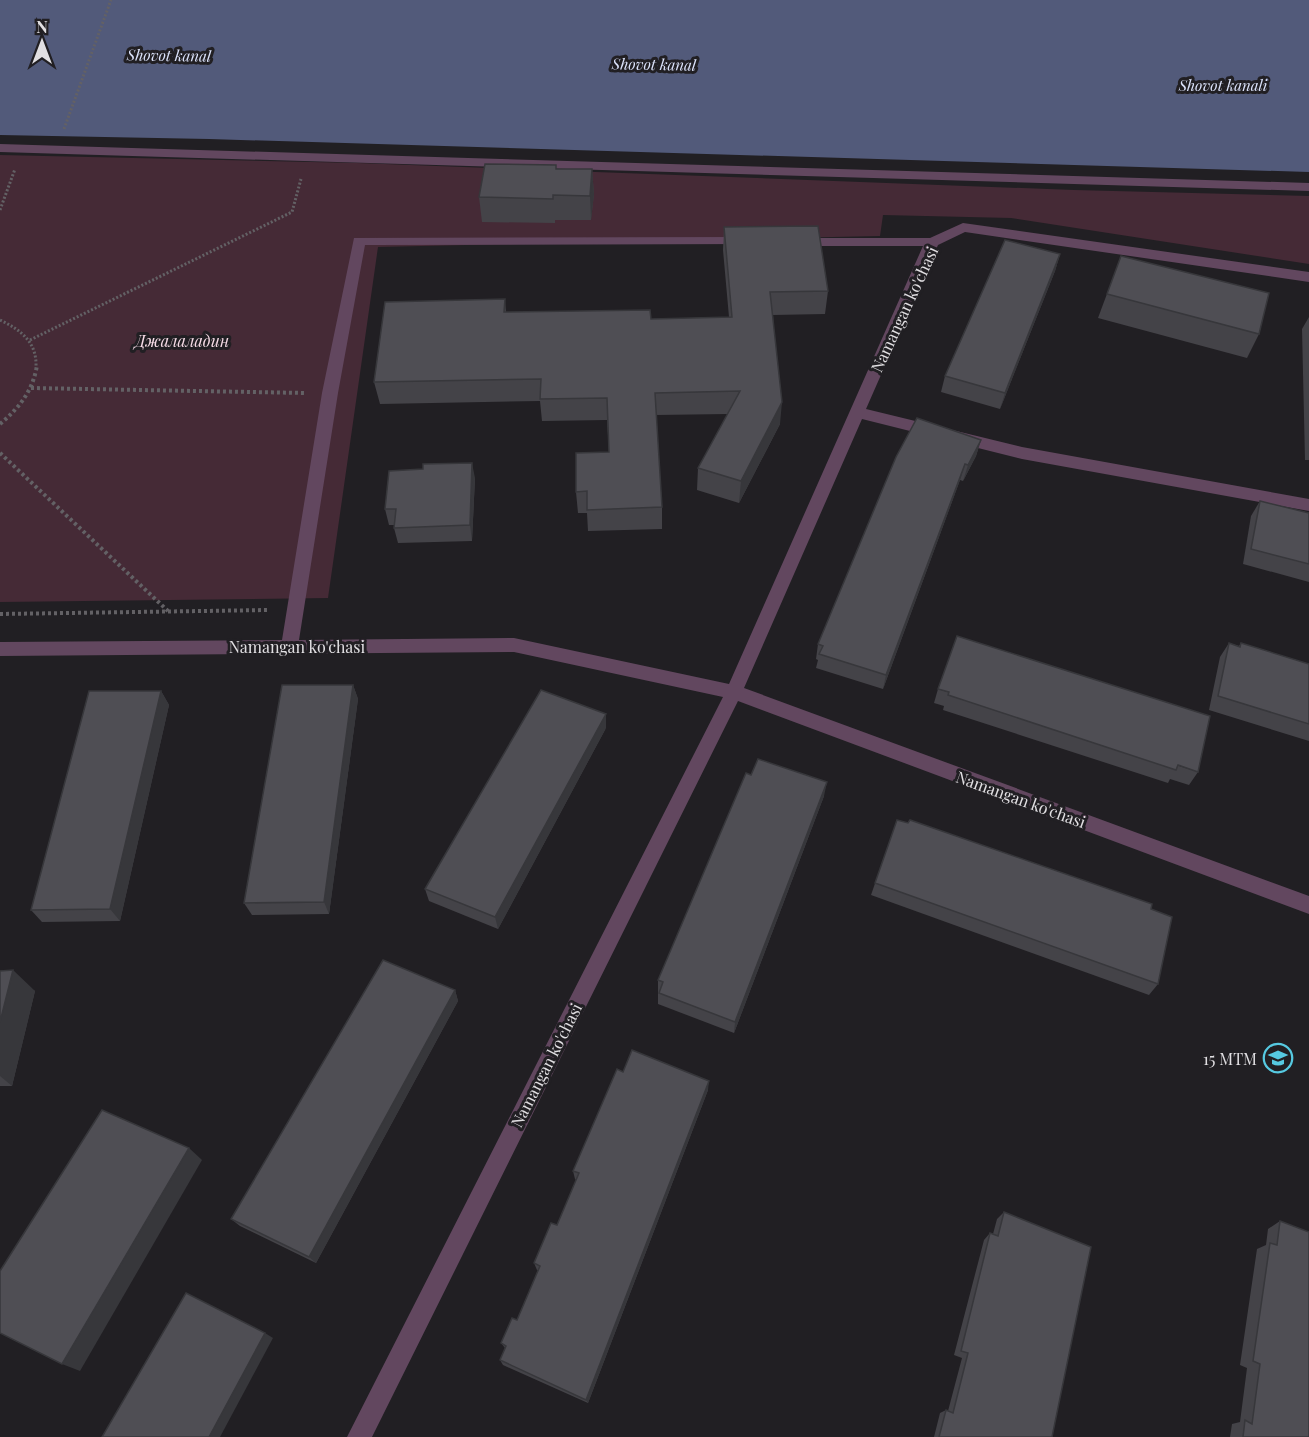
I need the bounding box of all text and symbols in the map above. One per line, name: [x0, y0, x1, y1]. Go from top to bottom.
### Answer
north arrow: [12, 12, 72, 72]
text: N: [36, 16, 48, 37]
water label: Shovot kanal: [126, 44, 212, 66]
water label: Shovot kanal: [611, 53, 697, 75]
water label: Shovot kanali: [1178, 75, 1268, 95]
street label: Namangan ko'chasi: [866, 242, 942, 375]
park label: Джалаладин: [132, 330, 229, 351]
street label: Namangan ko'chasi: [229, 636, 366, 657]
street label: Namangan ko'chasi: [953, 766, 1089, 832]
street label: Namangan ko'chasi: [506, 999, 586, 1131]
school or university icon: 15 MTM: [1262, 1042, 1294, 1074]
place label: 15 MTM: [1203, 1048, 1257, 1069]

